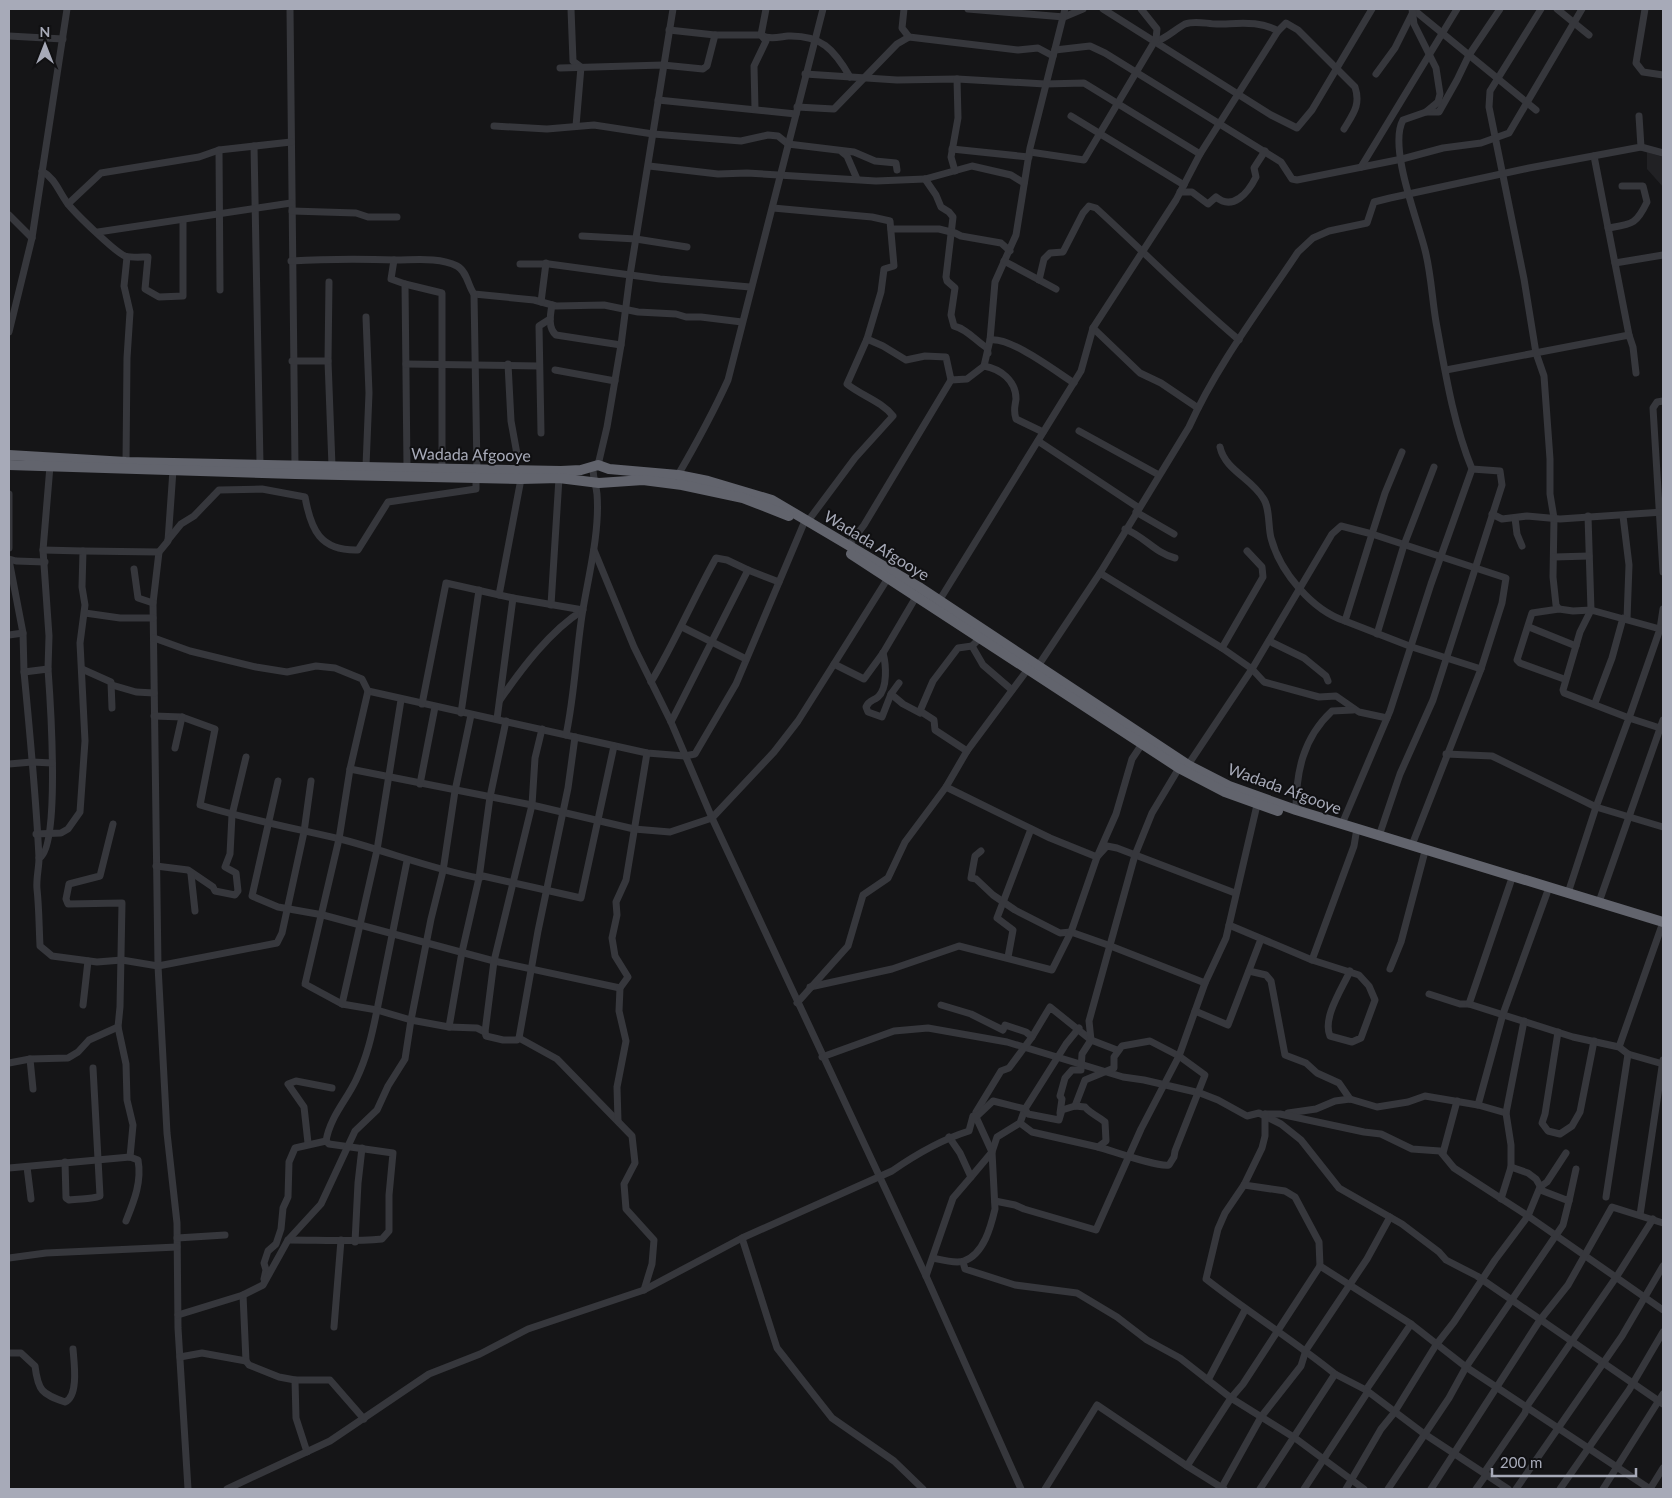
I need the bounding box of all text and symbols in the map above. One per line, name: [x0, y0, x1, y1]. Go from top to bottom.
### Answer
north arrow: [20, 20, 70, 70]
text: N: [40, 23, 50, 40]
street label: Wadada Afgooye: [411, 443, 531, 465]
street label: Wadada Afgooye: [821, 506, 933, 584]
street label: Wadada Afgooye: [1226, 759, 1344, 817]
scale bar: [1492, 1446, 1636, 1478]
text: 200 m: [1500, 1453, 1542, 1471]

